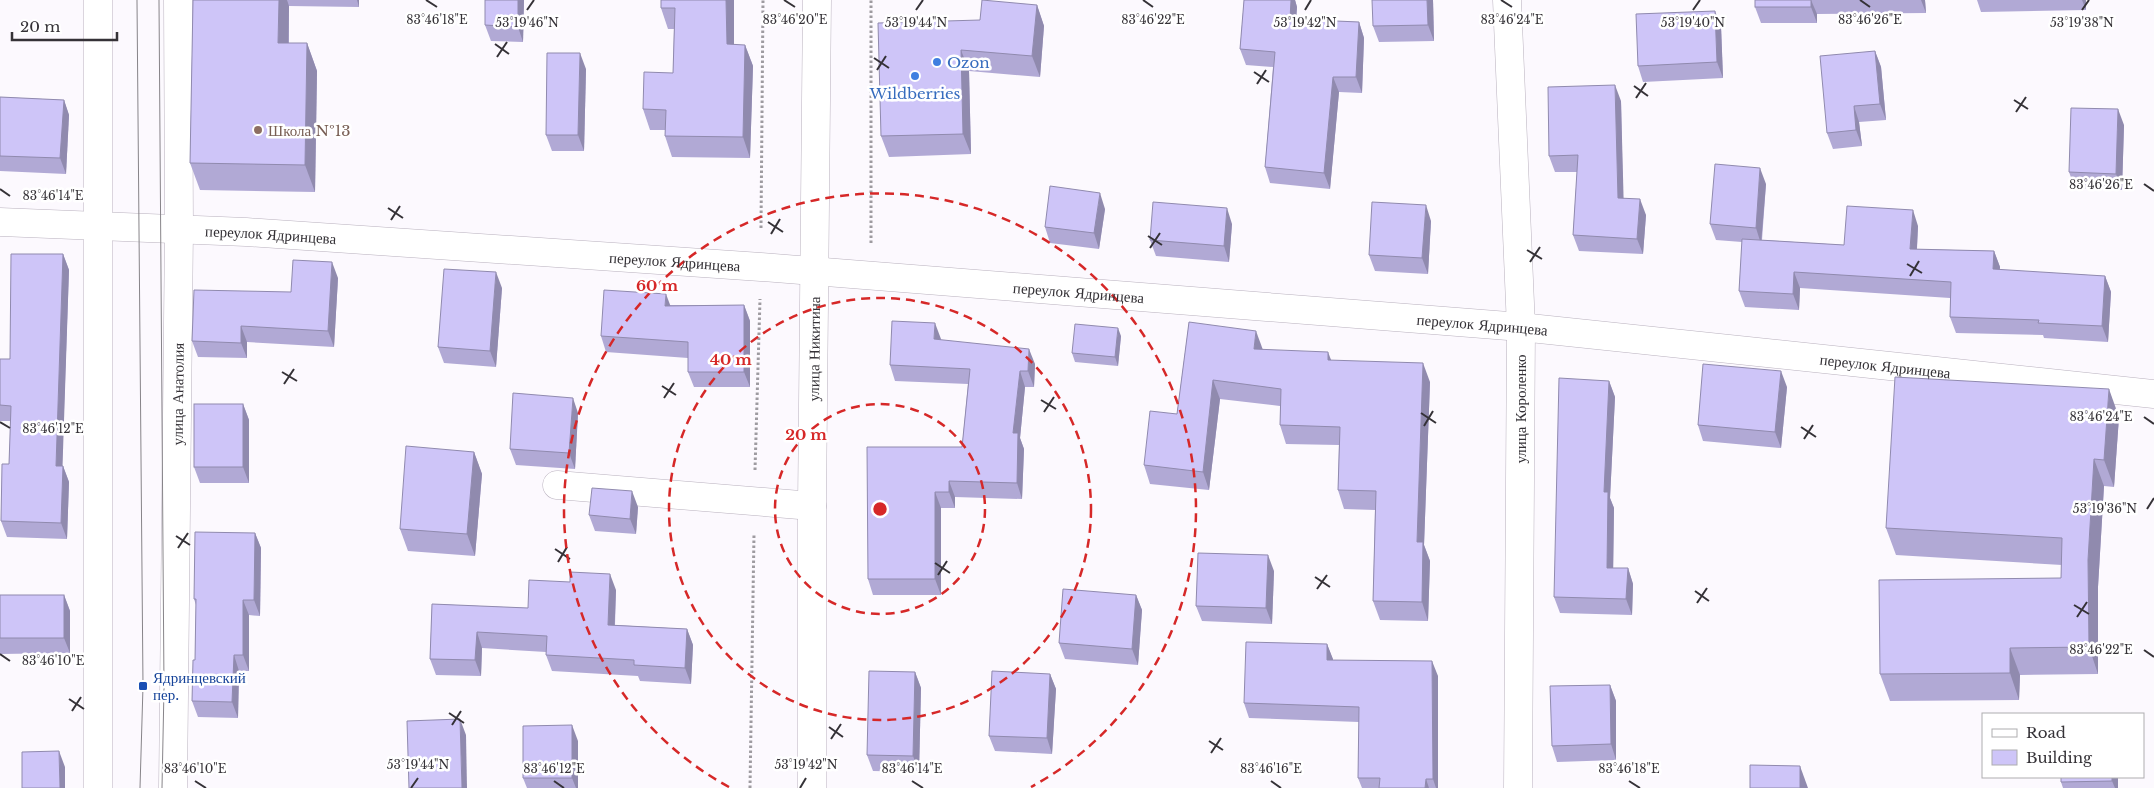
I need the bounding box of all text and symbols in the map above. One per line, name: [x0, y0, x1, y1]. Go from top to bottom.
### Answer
scale bar: [12, 10, 118, 42]
text: 83°46'18"E: [406, 12, 468, 27]
text: 83°46'20"E: [763, 12, 828, 27]
text: 83°46'22"E: [1121, 12, 1185, 27]
text: 83°46'24"E: [1480, 12, 1544, 27]
text: 83°46'26"E: [1838, 12, 1902, 27]
text: 53°19'46"N: [495, 15, 559, 30]
text: 53°19'44"N: [885, 15, 947, 30]
text: 53°19'42"N: [1273, 15, 1337, 30]
text: 53°19'40"N: [1661, 15, 1725, 30]
text: 53°19'38"N: [2050, 15, 2114, 30]
text: 20 m: [20, 17, 60, 36]
place label: Ozon: [947, 53, 990, 72]
marker: Ozon: [931, 56, 943, 68]
marker: Wildberries: [909, 70, 921, 82]
place label: Wildberries: [869, 84, 961, 103]
place label: Школа №13: [268, 121, 351, 140]
marker: Школа №13: [252, 124, 264, 136]
text: 83°46'26"E: [2069, 177, 2133, 192]
text: 83°46'14"E: [23, 188, 84, 203]
street label: переулок Ядринцева: [205, 221, 337, 248]
street label: переулок Ядринцева: [609, 247, 741, 275]
text: 60 m: [636, 276, 678, 295]
street label: переулок Ядринцева: [1012, 277, 1145, 307]
street label: улица Никитина: [804, 296, 824, 402]
street label: переулок Ядринцева: [1416, 309, 1549, 339]
street label: улица Анатолия: [167, 343, 187, 445]
street label: переулок Ядринцева: [1819, 349, 1952, 382]
text: 40 m: [710, 350, 752, 369]
street label: улица Короленко: [1511, 354, 1530, 464]
text: 83°46'24"E: [2069, 409, 2133, 424]
text: 83°46'12"E: [22, 421, 84, 436]
text: 20 m: [785, 425, 827, 444]
centre of rings: [871, 500, 889, 518]
text: 53°19'36"N: [2073, 501, 2137, 516]
text: 83°46'22"E: [2069, 642, 2133, 657]
text: 83°46'10"E: [22, 653, 85, 668]
place label: Ядринцевский пер.: [153, 668, 246, 704]
marker: Ядринцевский пер.: [137, 680, 149, 692]
legend: [1982, 713, 2144, 778]
text: Road: [2026, 723, 2066, 742]
text: Building: [2026, 748, 2093, 767]
text: 53°19'44"N: [387, 757, 449, 772]
text: 53°19'42"N: [774, 757, 838, 772]
text: 83°46'10"E: [164, 761, 227, 776]
text: 83°46'12"E: [523, 761, 585, 776]
text: 83°46'14"E: [882, 761, 943, 776]
text: 83°46'16"E: [1240, 761, 1302, 776]
text: 83°46'18"E: [1598, 761, 1660, 776]

